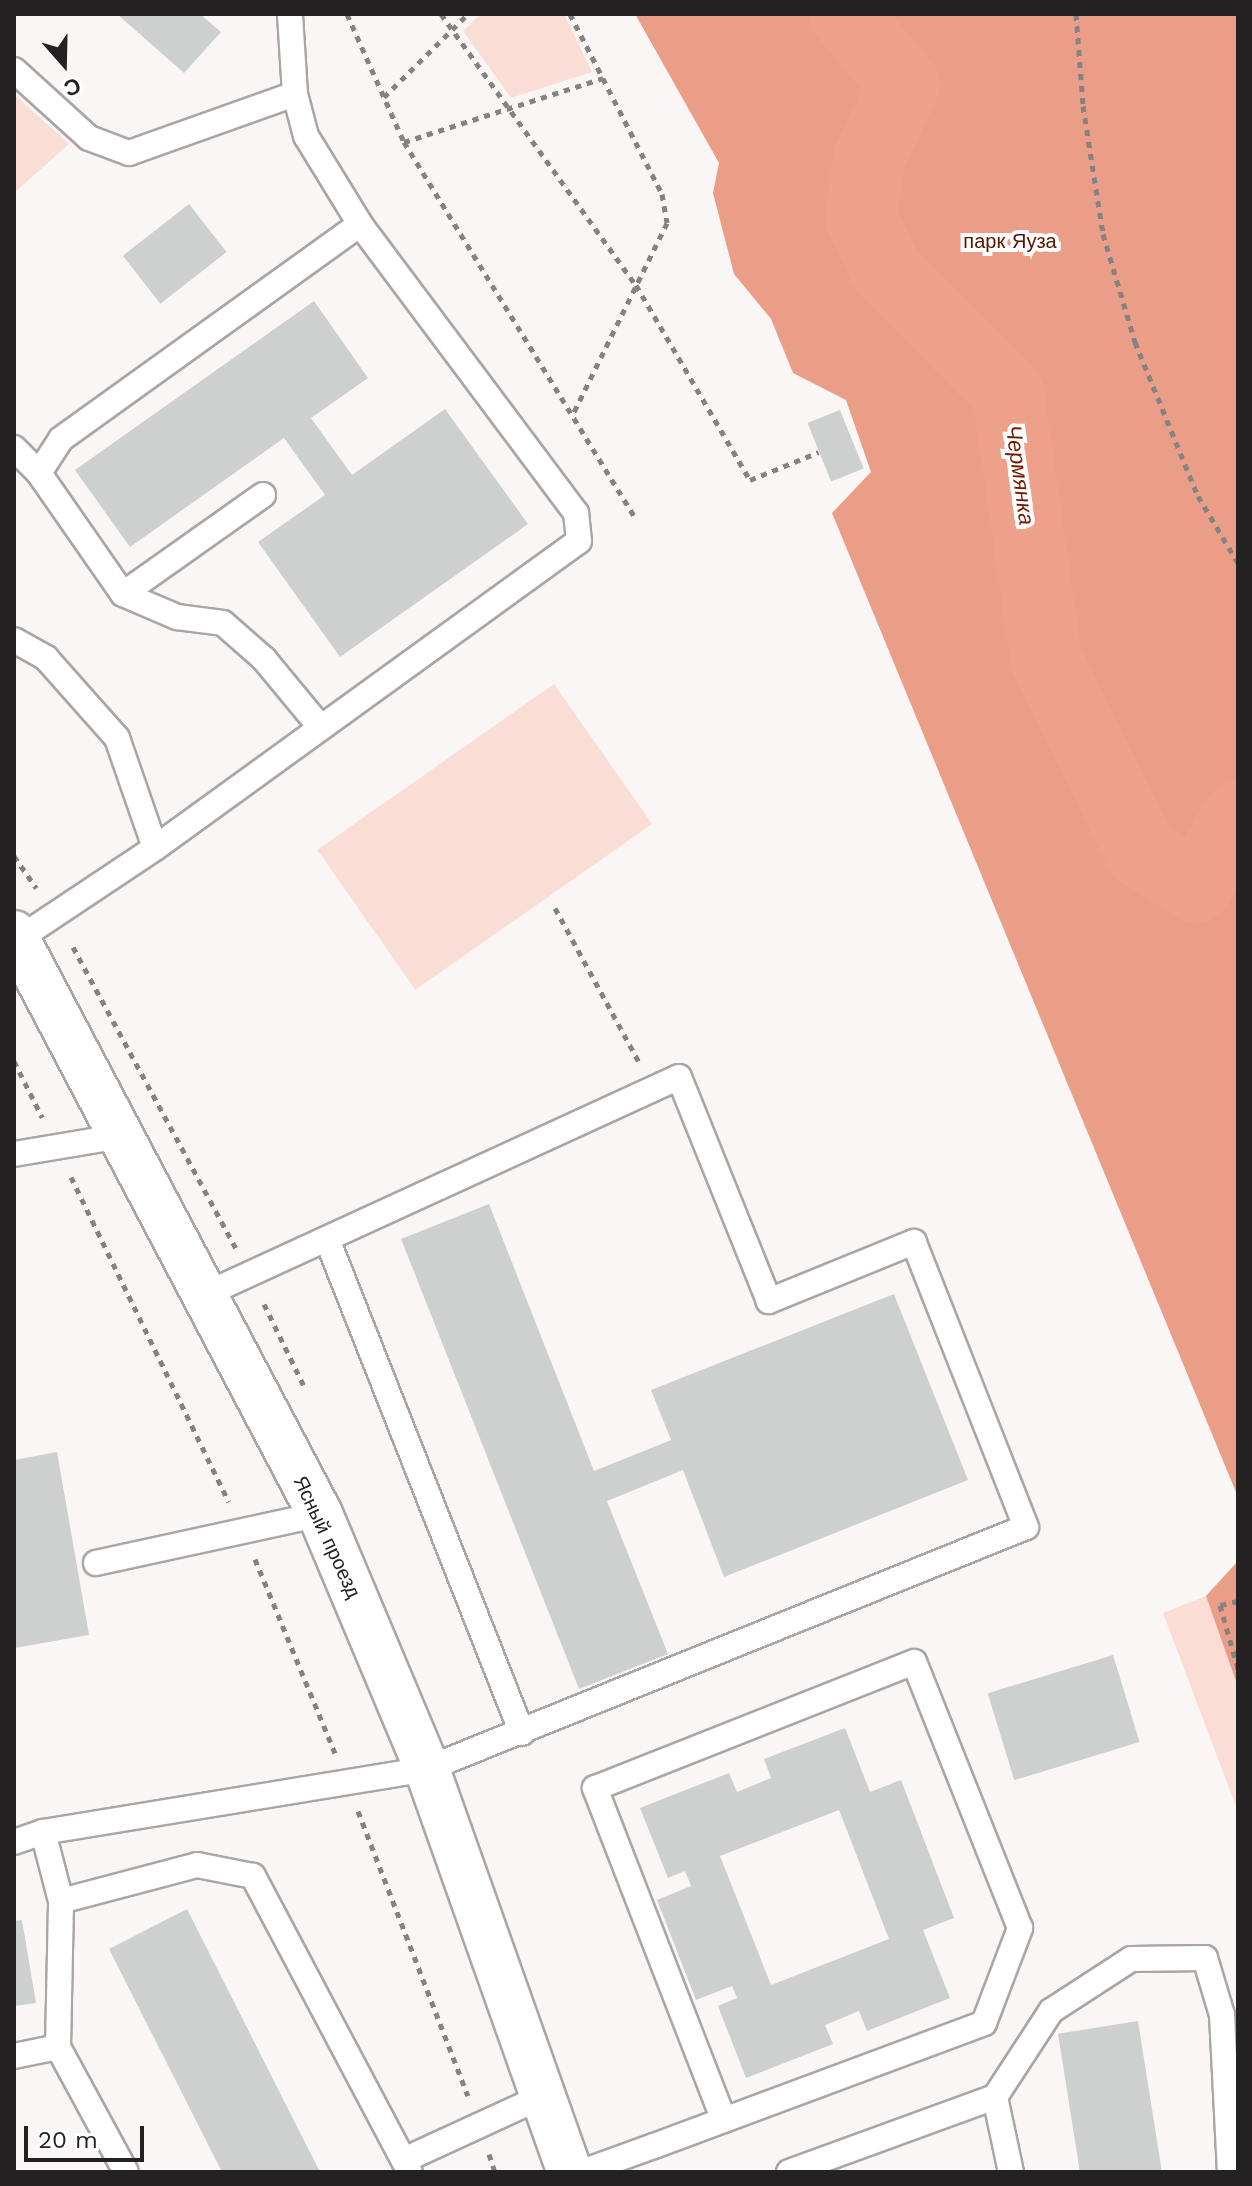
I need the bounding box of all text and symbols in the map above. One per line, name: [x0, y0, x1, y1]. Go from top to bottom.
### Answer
north arrow: [24, 24, 104, 104]
text: С: [61, 73, 84, 101]
park label: парк Яуза: [963, 229, 1057, 253]
water label: Чермянка: [1000, 423, 1040, 527]
street label: Ясный проезд: [288, 1472, 366, 1602]
scale bar: [28, 2110, 148, 2160]
text: 20 m: [38, 2126, 98, 2154]

